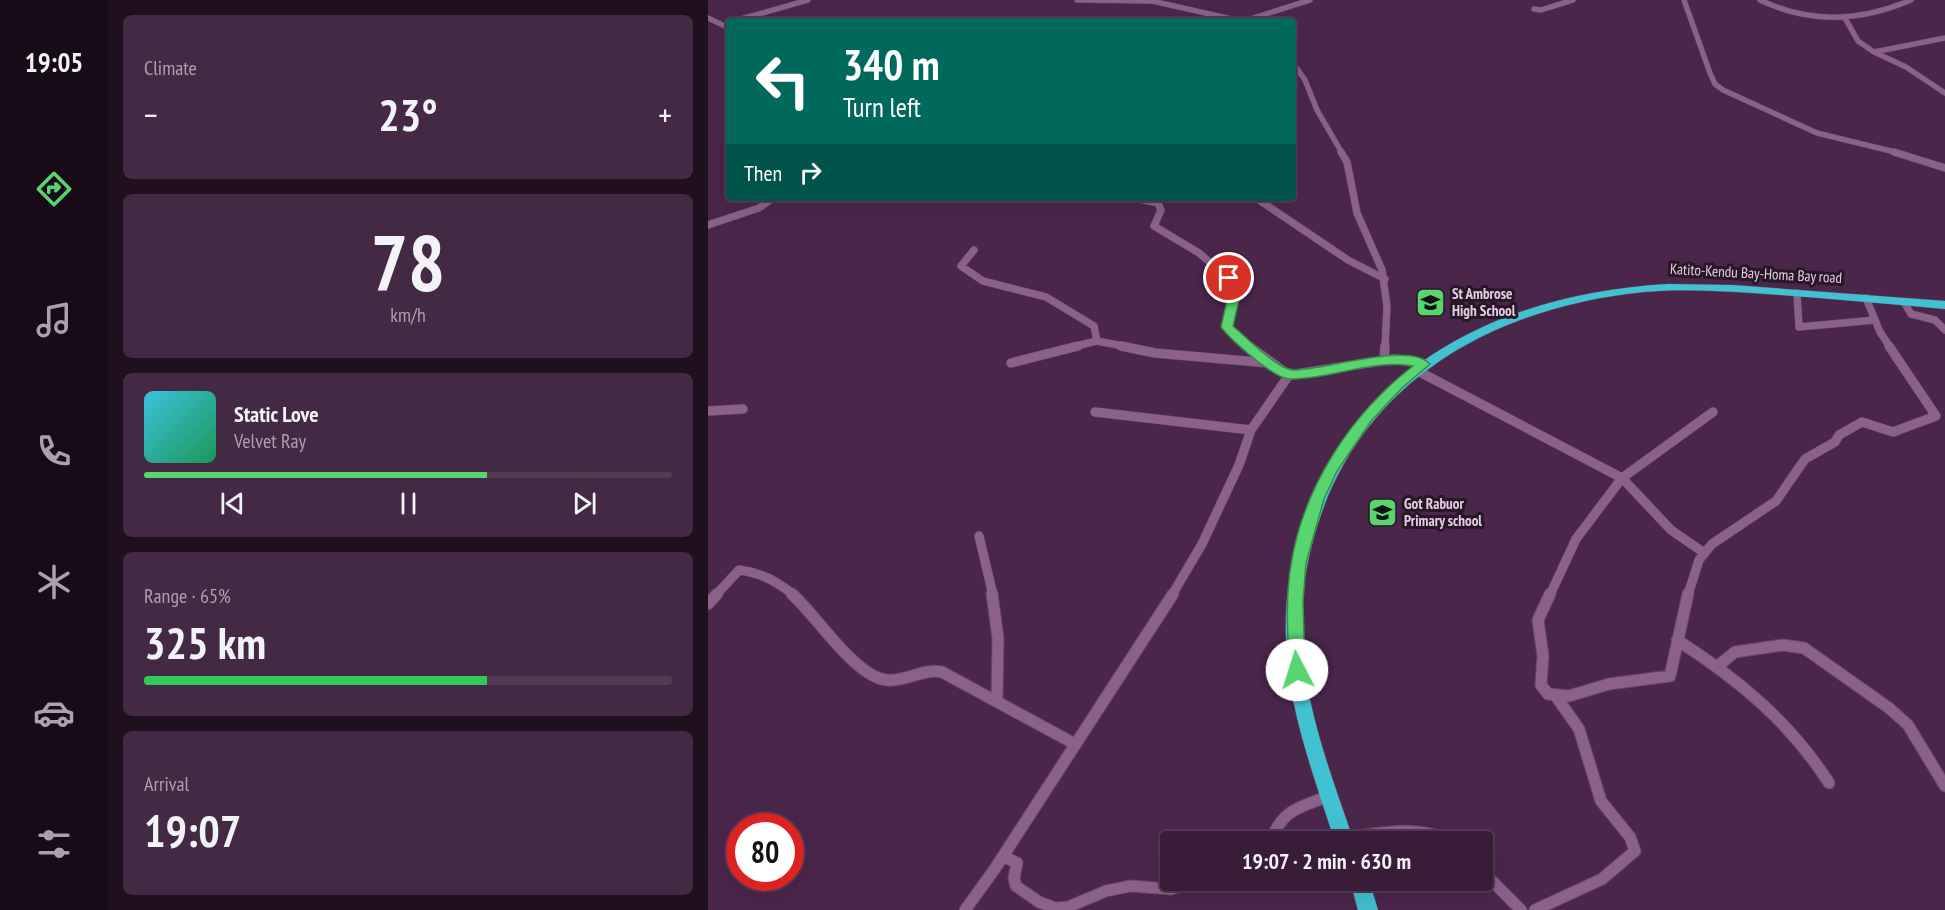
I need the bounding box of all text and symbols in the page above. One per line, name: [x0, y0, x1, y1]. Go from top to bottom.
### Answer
text: 340 m: [843, 37, 940, 92]
icon: left: [744, 42, 822, 120]
text: 19:05: [25, 45, 83, 79]
text: Climate: [144, 55, 197, 81]
text: 23°: [378, 85, 438, 143]
text: Turn left: [843, 90, 921, 124]
text: −: [144, 93, 158, 136]
text: +: [658, 93, 672, 136]
icon: right: [794, 156, 827, 189]
text: Then: [744, 159, 782, 187]
icon: directions: [33, 168, 75, 210]
text: 78: [371, 212, 445, 313]
pin: [1203, 252, 1254, 303]
street label: Katito-Kendu Bay-Homa Bay road: [1670, 259, 1842, 287]
icon: arrive: [1212, 261, 1245, 294]
place label: St Ambrose High School: [1452, 284, 1516, 320]
school or university icon: St Ambrose High School: [1415, 286, 1447, 318]
icon: music: [33, 299, 75, 341]
text: km/h: [390, 302, 426, 328]
text: Static Love: [234, 400, 319, 428]
text: Velvet Ray: [234, 428, 306, 454]
icon: phone: [33, 430, 75, 472]
icon: previous: [216, 487, 249, 520]
icon: pause: [392, 487, 425, 520]
icon: next: [568, 487, 601, 520]
place label: Got Rabuor Primary school: [1404, 494, 1482, 530]
school or university icon: Got Rabuor Primary school: [1367, 496, 1399, 528]
icon: climate: [33, 561, 75, 603]
text: Range · 65%: [144, 583, 231, 609]
text: 325 km: [144, 613, 266, 671]
position arrow: [1265, 638, 1329, 702]
icon: car: [33, 692, 75, 734]
text: Arrival: [144, 771, 189, 797]
text: 19:07: [144, 801, 241, 859]
speed limit sign: 80: [726, 813, 804, 891]
icon: filters: [33, 823, 75, 865]
text: 19:07 · 2 min · 630 m: [1242, 847, 1411, 875]

